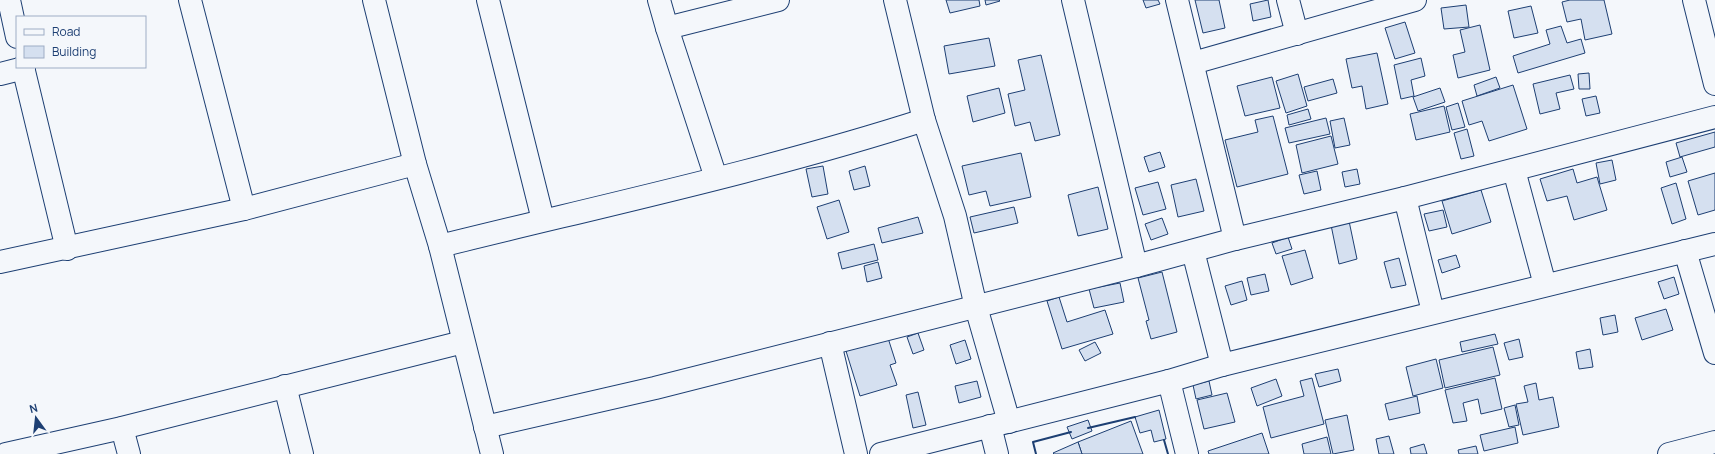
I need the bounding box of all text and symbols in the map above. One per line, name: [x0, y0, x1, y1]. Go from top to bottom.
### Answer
legend: [16, 16, 146, 68]
text: Road: [52, 23, 80, 40]
text: Building: [52, 43, 96, 60]
north arrow: [16, 398, 56, 438]
text: N: [28, 400, 39, 416]

